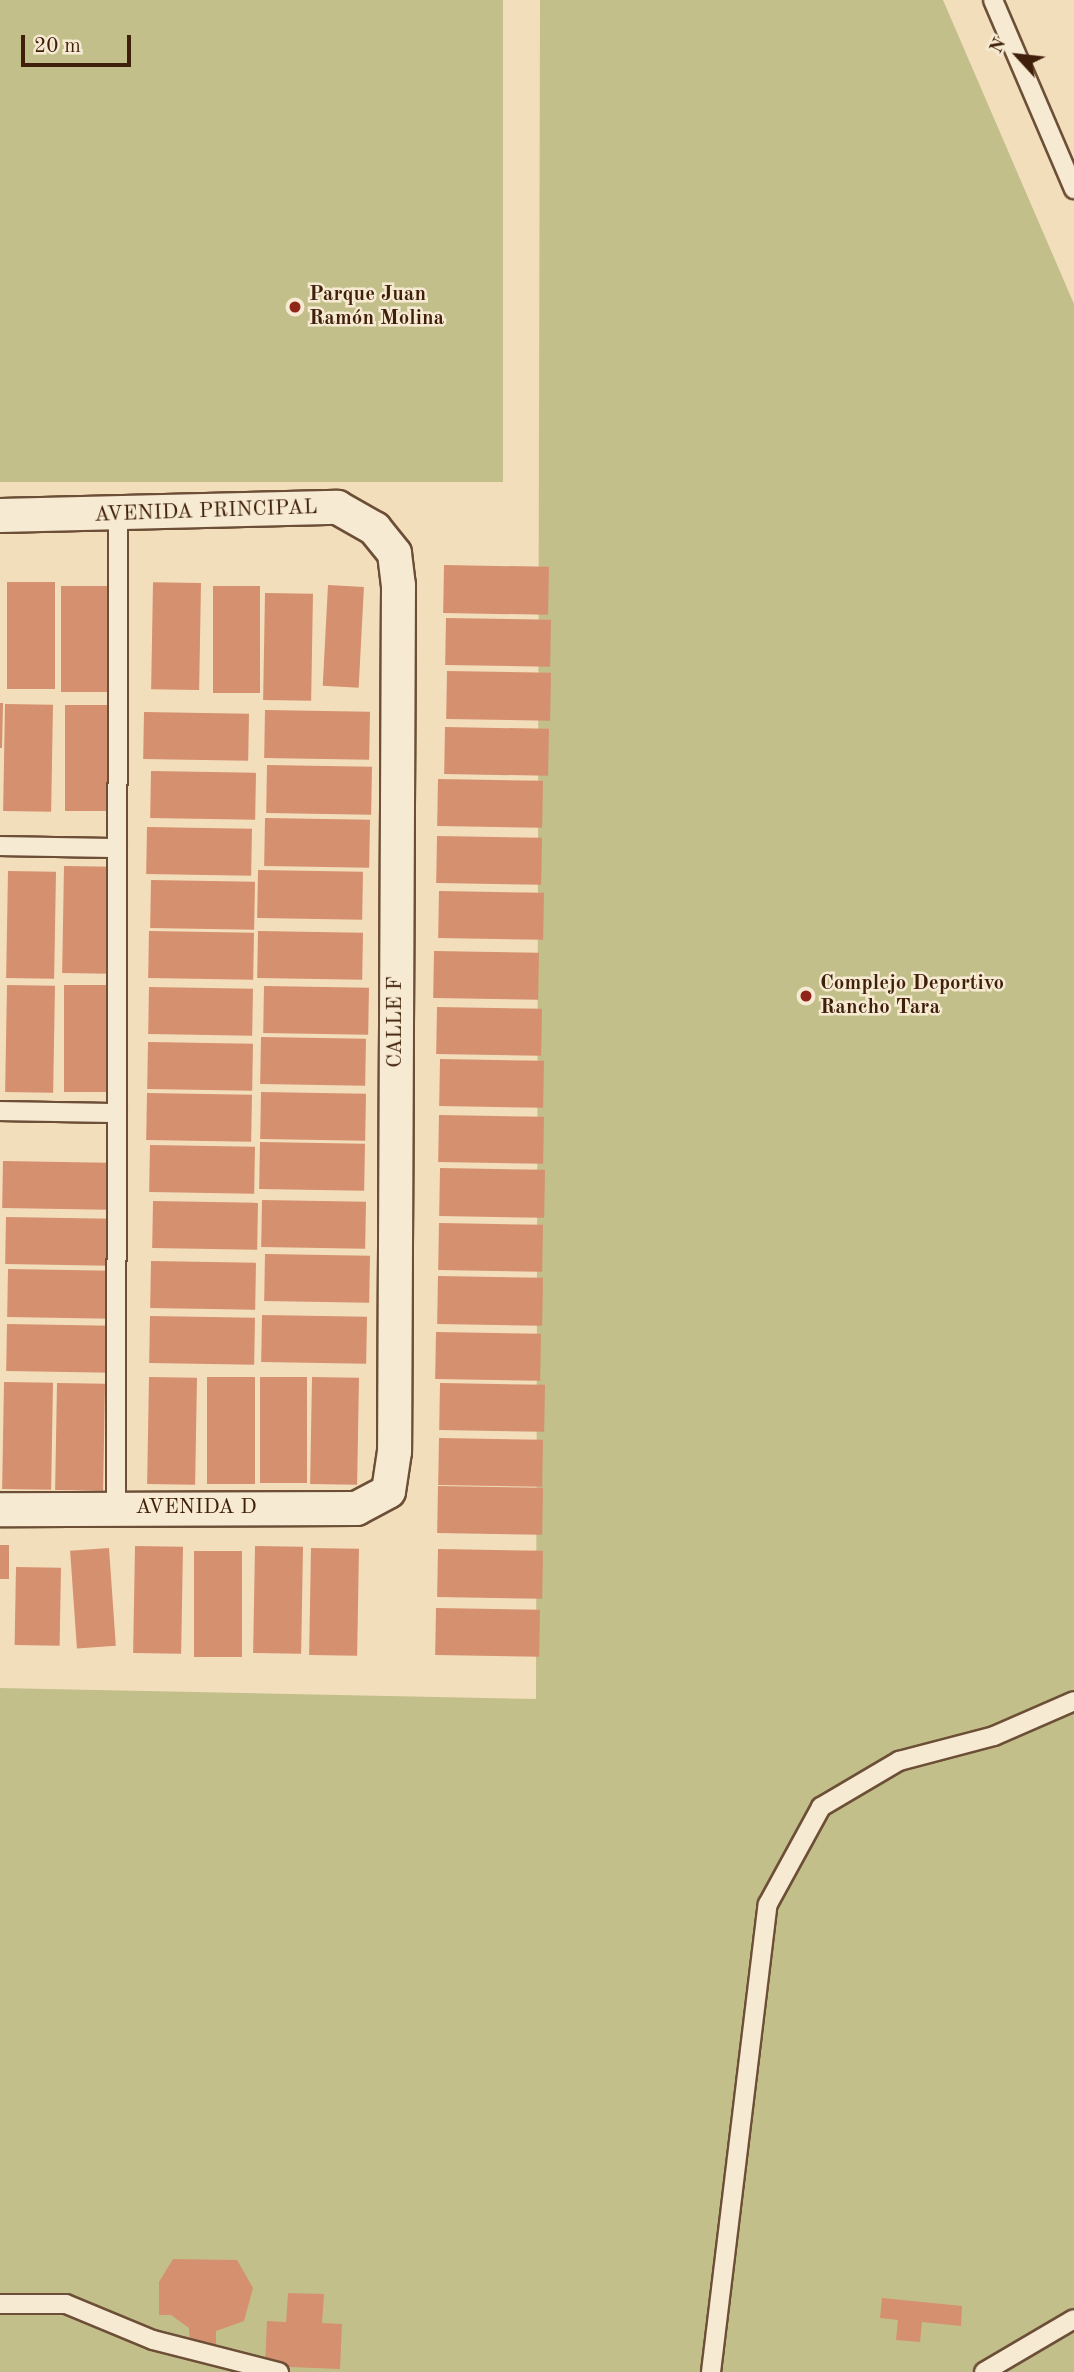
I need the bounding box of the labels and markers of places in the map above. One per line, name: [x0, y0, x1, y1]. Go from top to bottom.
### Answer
place label: Parque Juan Ramón Molina: [309, 282, 444, 332]
marker: Parque Juan Ramón Molina: [287, 299, 303, 315]
place label: Complejo Deportivo Rancho Tara: [820, 971, 1004, 1021]
marker: Complejo Deportivo Rancho Tara: [798, 988, 814, 1004]

